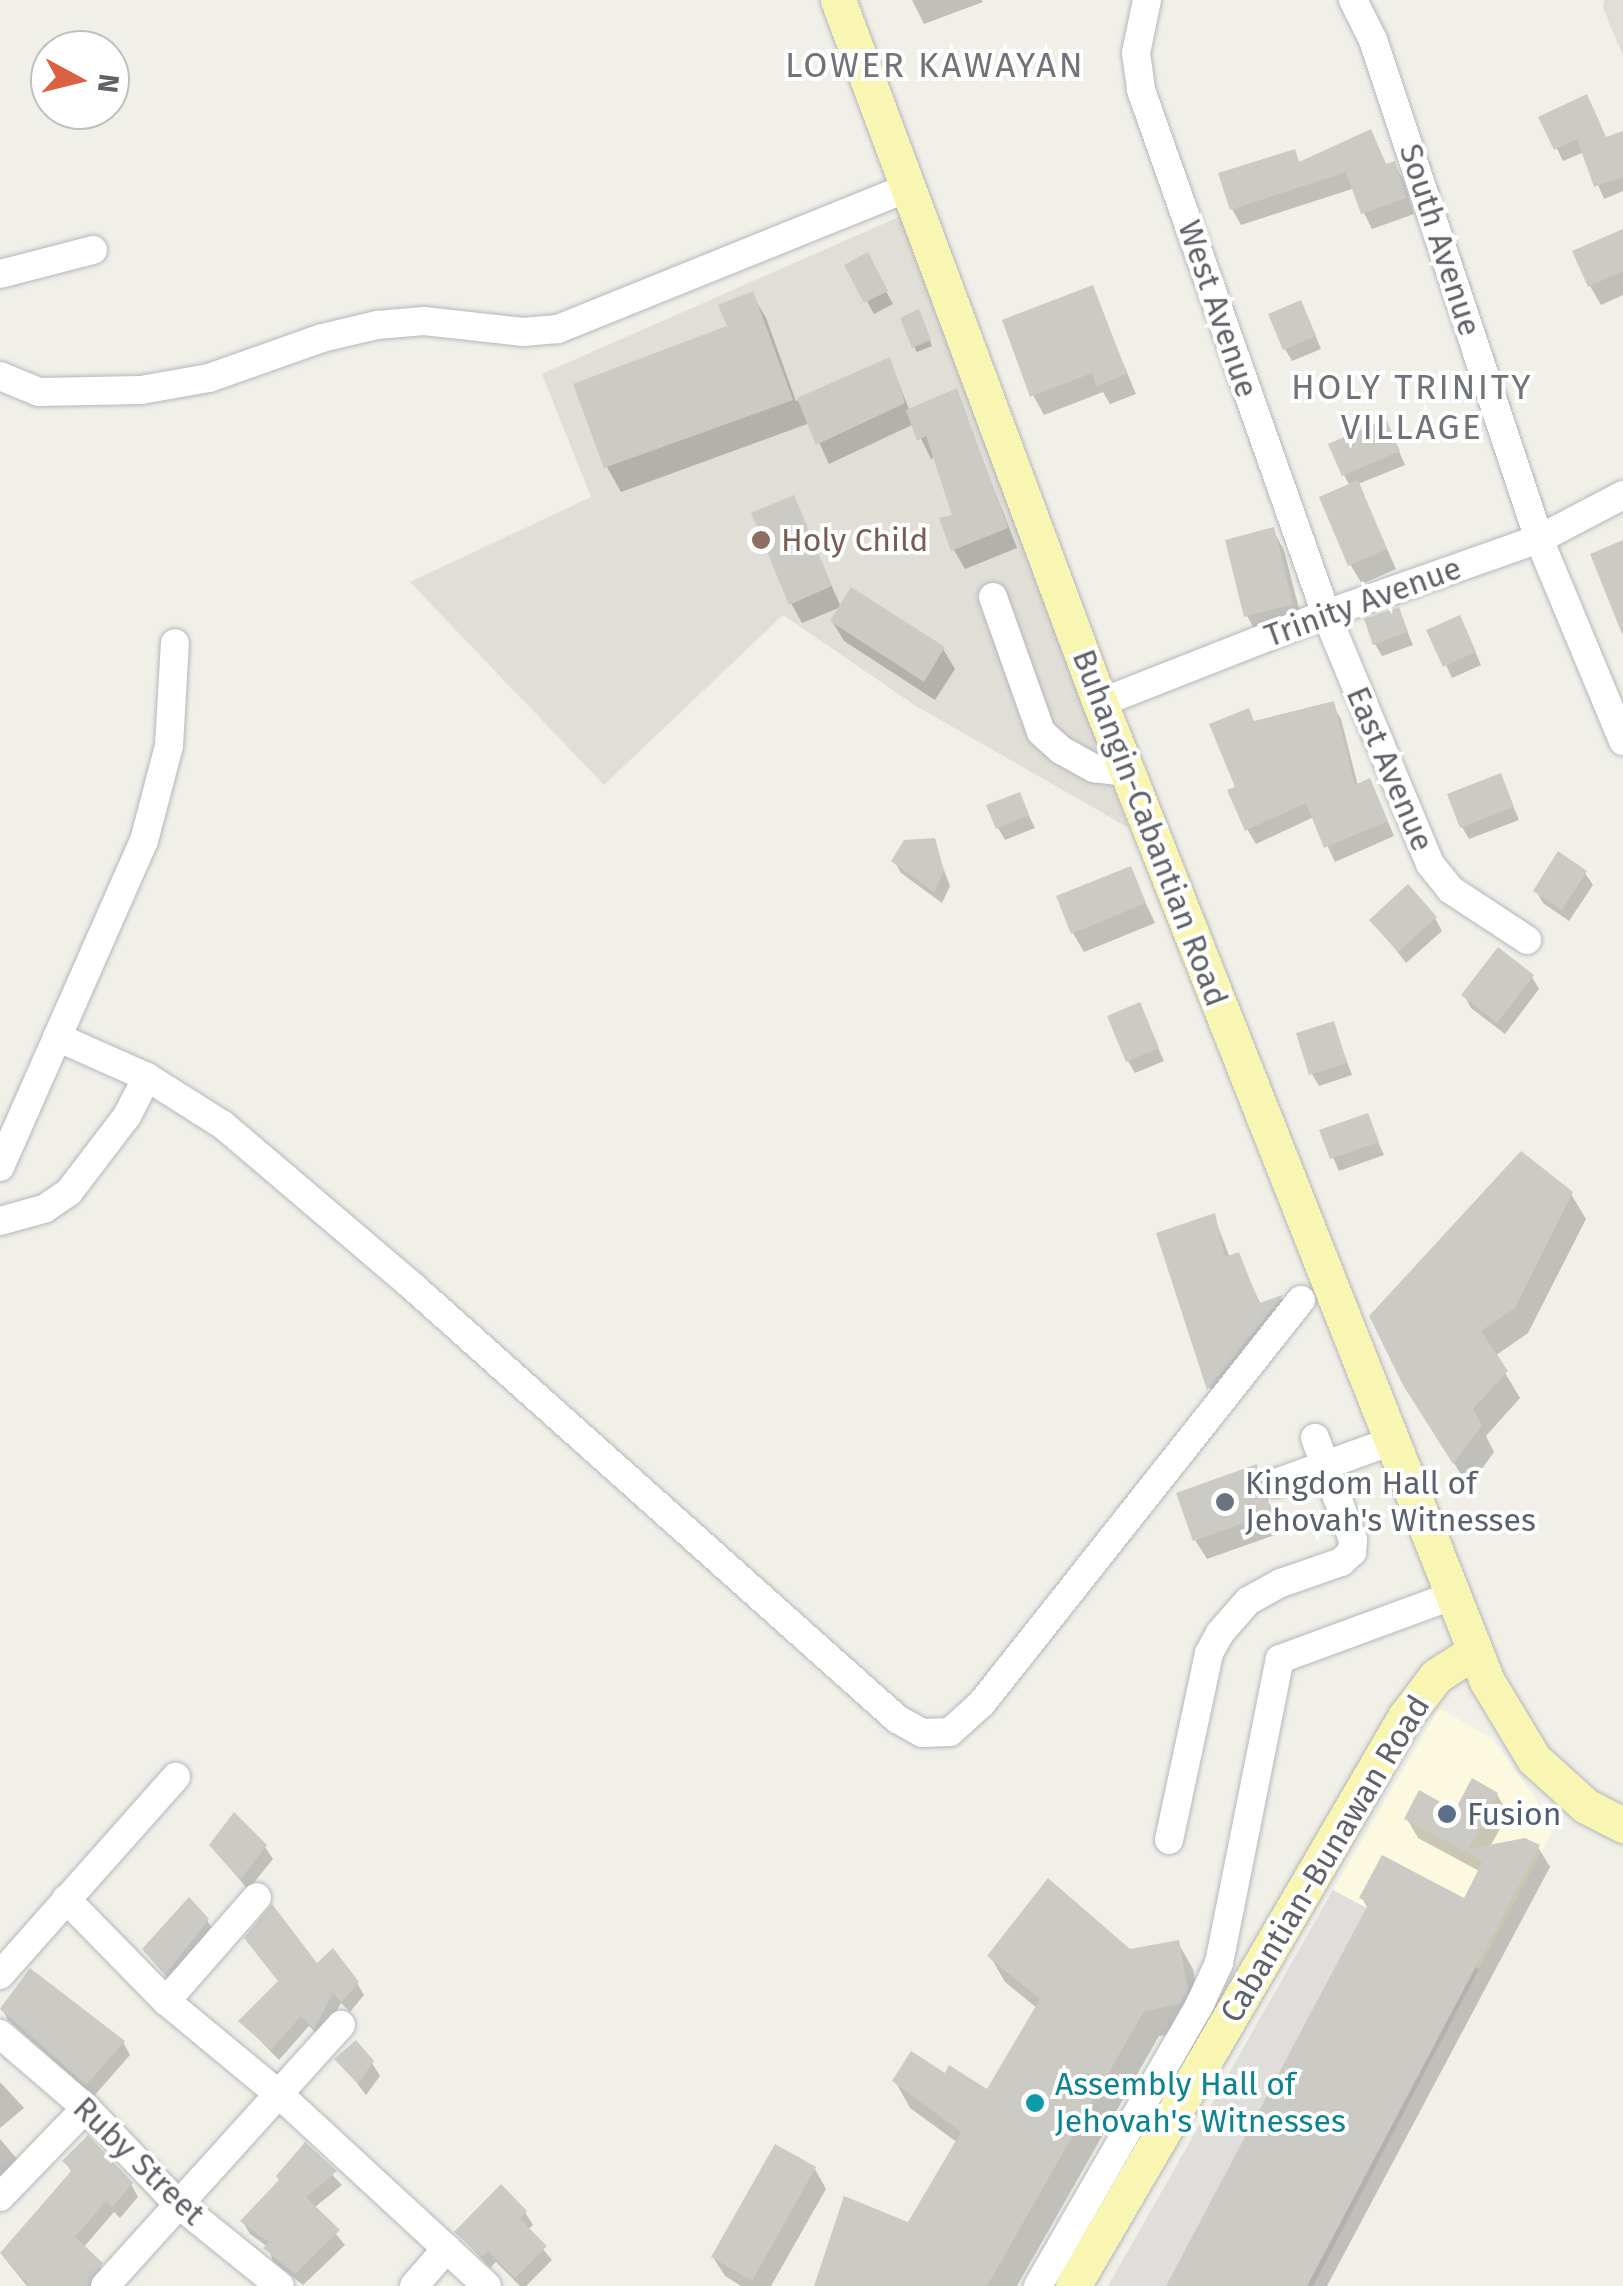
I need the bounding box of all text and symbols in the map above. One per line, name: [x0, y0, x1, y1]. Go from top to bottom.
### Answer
north arrow: [30, 30, 130, 130]
district label: LOWER KAWAYAN: [785, 44, 1085, 86]
text: N: [91, 72, 126, 95]
street label: South Avenue: [1391, 139, 1489, 341]
street label: West Avenue: [1170, 215, 1266, 403]
district label: HOLY TRINITY VILLAGE: [1291, 366, 1533, 448]
place label: Holy Child: [781, 521, 928, 559]
marker: Holy Child: [750, 529, 772, 551]
street label: Trinity Avenue: [1259, 549, 1467, 655]
street label: Buhangin-Cabantian Road: [1064, 644, 1236, 1012]
street label: East Avenue: [1338, 681, 1442, 857]
place label: Kingdom Hall of Jehovah's Witnesses: [1245, 1465, 1536, 1540]
marker: Kingdom Hall of Jehovah's Witnesses: [1214, 1491, 1236, 1513]
street label: Cabantian-Bunawan Road: [1212, 1689, 1438, 2029]
place label: Fusion: [1467, 1795, 1562, 1833]
marker: Fusion: [1436, 1803, 1458, 1825]
place label: Assembly Hall of Jehovah's Witnesses: [1055, 2066, 1346, 2141]
street label: Ruby Street: [65, 2089, 213, 2233]
marker: Assembly Hall of Jehovah's Witnesses: [1024, 2092, 1046, 2114]

